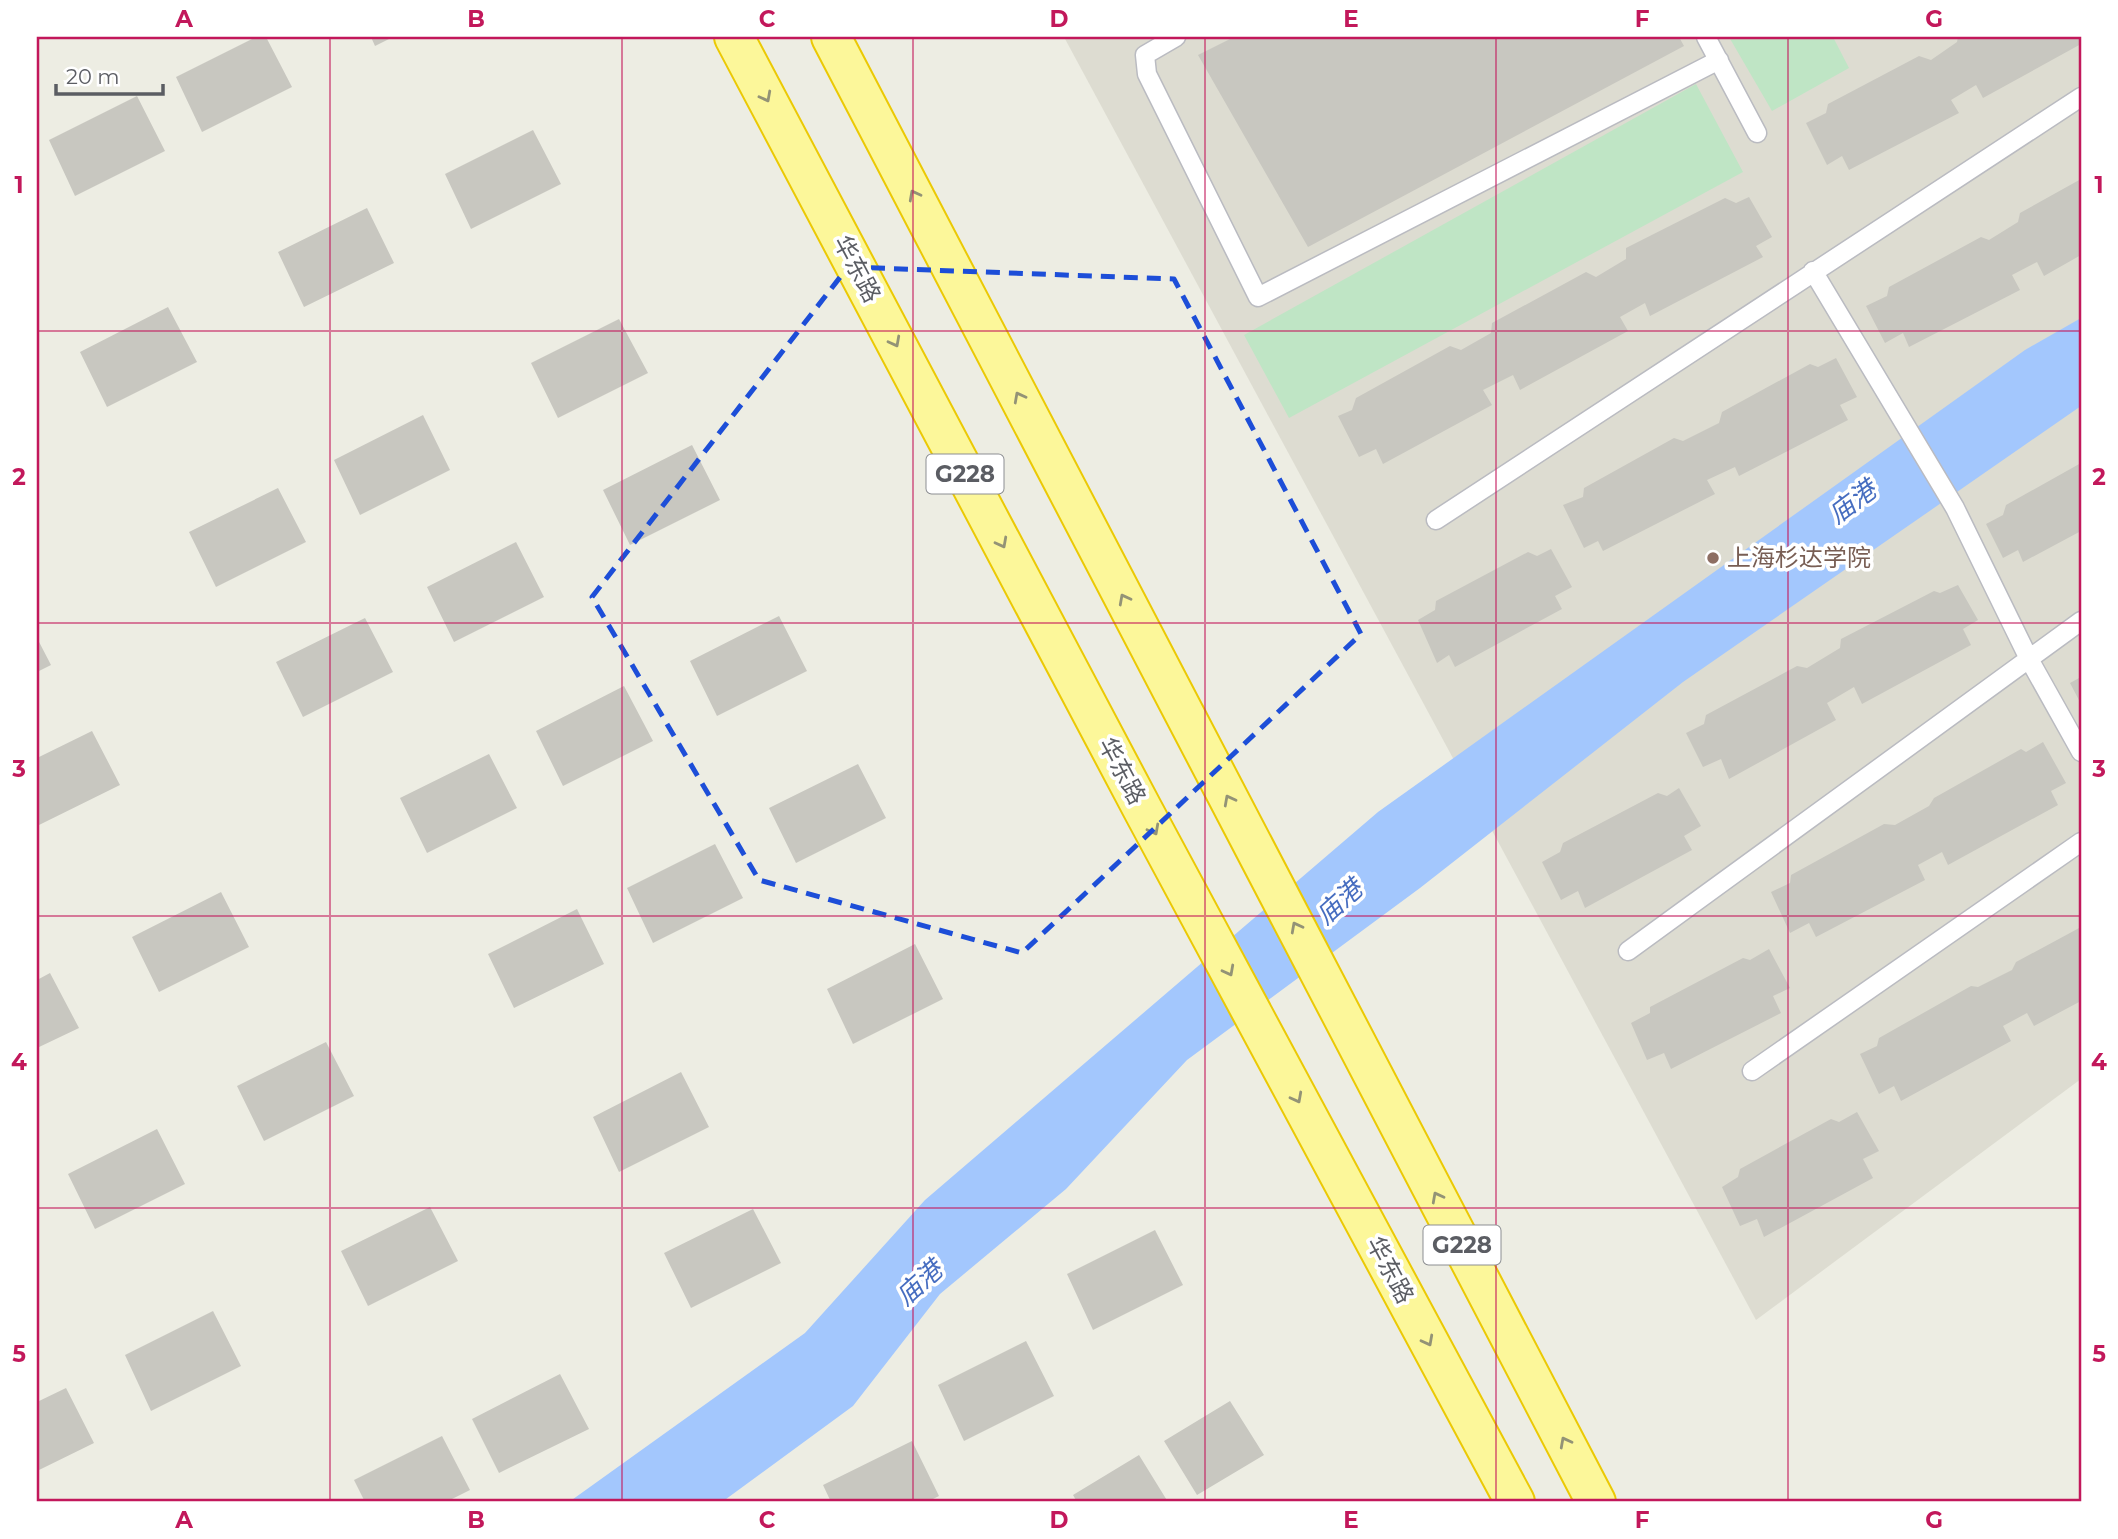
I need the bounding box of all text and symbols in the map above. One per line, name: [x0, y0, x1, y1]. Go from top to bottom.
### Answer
text: A: [174, 5, 193, 33]
text: B: [467, 5, 485, 33]
text: C: [759, 5, 776, 33]
text: D: [1050, 5, 1069, 33]
text: E: [1343, 5, 1359, 33]
text: F: [1635, 5, 1650, 33]
text: G: [1925, 5, 1943, 33]
scale bar: [56, 52, 163, 96]
text: 20 m: [66, 64, 120, 89]
one-way arrow: [758, 90, 771, 102]
text: 1: [14, 171, 24, 199]
text: 1: [2094, 171, 2104, 199]
one-way arrow: [908, 190, 922, 203]
street label: 华东路: [828, 230, 887, 307]
one-way arrow: [887, 334, 901, 347]
one-way arrow: [1014, 392, 1027, 404]
road number: G228: [926, 454, 1004, 494]
text: 2: [12, 463, 26, 491]
text: 2: [2092, 463, 2106, 491]
water label: 庙港: [1822, 471, 1886, 530]
one-way arrow: [993, 536, 1007, 548]
place label: 上海杉达学院: [1727, 543, 1871, 572]
marker: 上海杉达学院: [1705, 550, 1721, 566]
one-way arrow: [1119, 594, 1132, 606]
street label: 华东路: [1093, 732, 1152, 809]
text: 3: [11, 755, 26, 783]
text: 3: [2091, 755, 2106, 783]
one-way arrow: [1224, 795, 1238, 808]
one-way arrow: [1146, 823, 1159, 836]
water label: 庙港: [1309, 870, 1372, 931]
one-way arrow: [1291, 922, 1304, 935]
one-way arrow: [1221, 963, 1234, 976]
text: 4: [11, 1048, 27, 1076]
text: 4: [2091, 1048, 2107, 1076]
one-way arrow: [1289, 1090, 1303, 1103]
one-way arrow: [1431, 1191, 1445, 1204]
road number: G228: [1424, 1226, 1500, 1264]
street label: 华东路: [1361, 1231, 1420, 1308]
water label: 庙港: [889, 1251, 952, 1312]
one-way arrow: [1420, 1334, 1434, 1346]
text: 5: [12, 1340, 26, 1368]
text: 5: [2092, 1340, 2106, 1368]
one-way arrow: [1559, 1437, 1573, 1449]
text: A: [174, 1506, 193, 1534]
text: B: [467, 1506, 485, 1534]
text: C: [759, 1506, 776, 1534]
text: D: [1050, 1506, 1069, 1534]
text: E: [1343, 1506, 1359, 1534]
text: F: [1635, 1506, 1650, 1534]
text: G: [1925, 1506, 1943, 1534]

